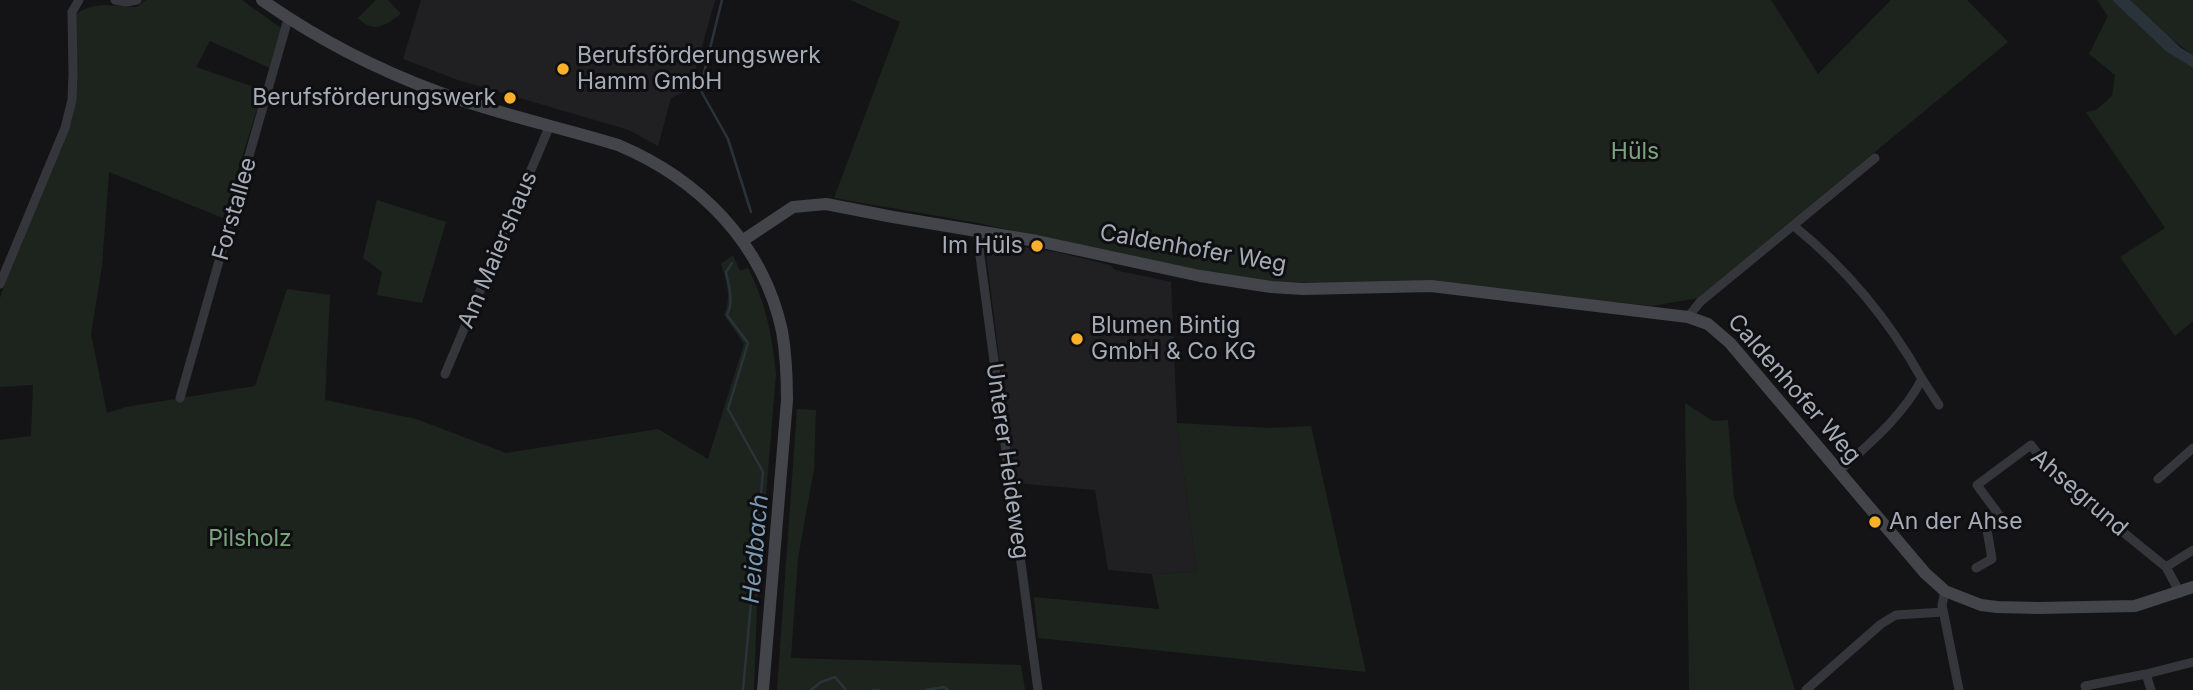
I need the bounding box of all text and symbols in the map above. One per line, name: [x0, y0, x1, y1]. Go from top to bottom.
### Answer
place label: Berufsförderungswerk Hamm GmbH: [577, 42, 821, 96]
marker: Berufsförderungswerk Hamm GmbH: [555, 61, 571, 77]
place label: Berufsförderungswerk: [252, 84, 496, 112]
marker: Berufsförderungswerk: [502, 90, 518, 106]
park label: Hüls: [1611, 138, 1659, 166]
street label: Forstallee: [207, 154, 263, 264]
street label: Am Maiershaus: [452, 167, 544, 333]
street label: Caldenhofer Weg: [1097, 219, 1289, 279]
place label: Im Hüls: [942, 232, 1023, 260]
marker: Im Hüls: [1029, 238, 1045, 254]
street label: Caldenhofer Weg: [1722, 309, 1866, 469]
place label: Blumen Bintig GmbH & Co KG: [1091, 312, 1256, 366]
marker: Blumen Bintig GmbH & Co KG: [1069, 331, 1085, 347]
street label: Unterer Heideweg: [980, 361, 1034, 561]
street label: Ahsegrund: [2025, 444, 2133, 542]
water label: Heidbach: [737, 493, 775, 605]
place label: An der Ahse: [1889, 508, 2023, 536]
marker: An der Ahse: [1867, 514, 1883, 530]
park label: Pilsholz: [208, 525, 292, 553]

